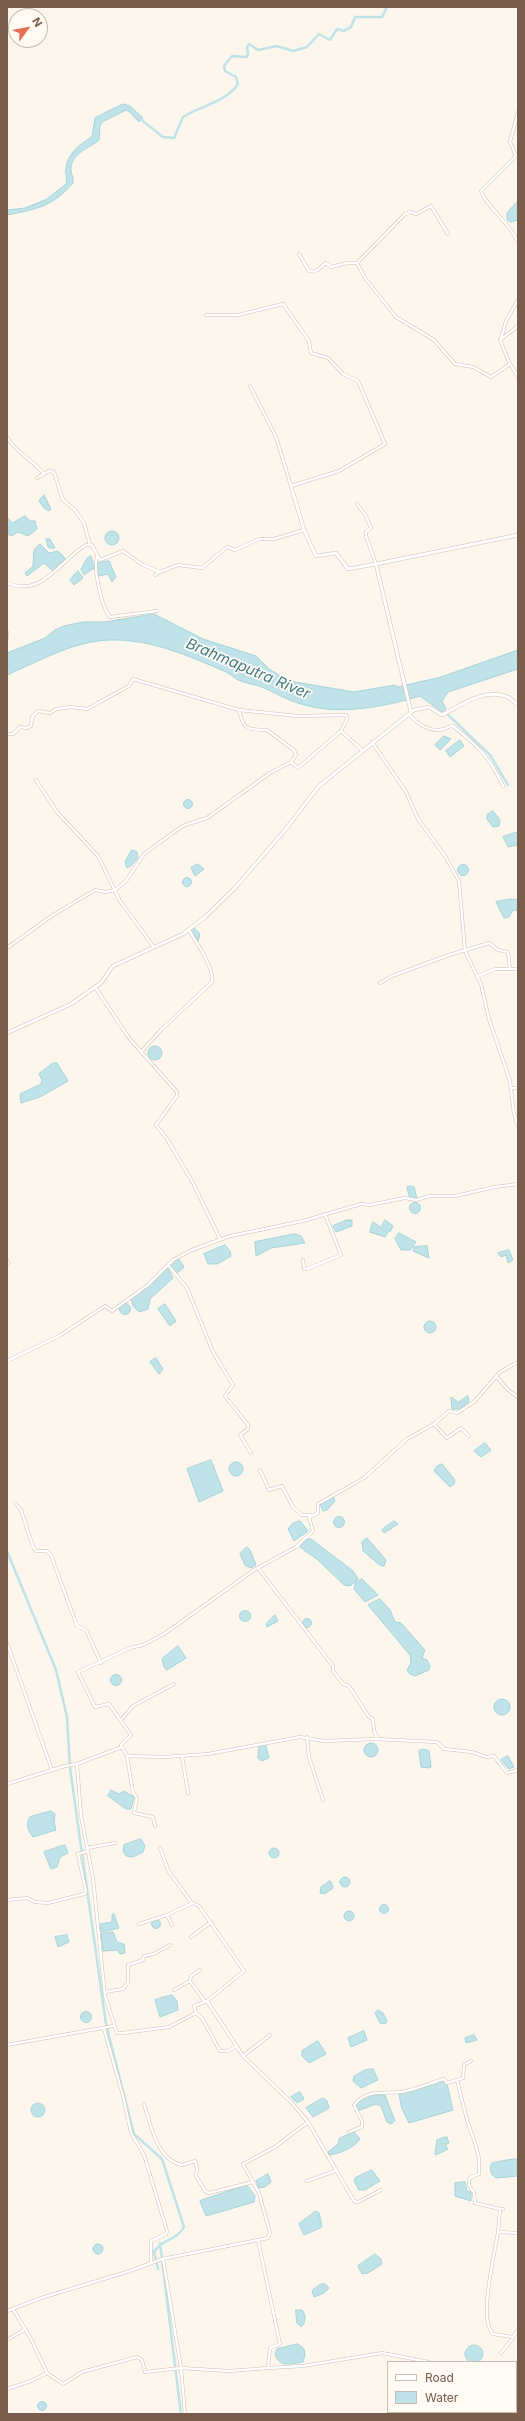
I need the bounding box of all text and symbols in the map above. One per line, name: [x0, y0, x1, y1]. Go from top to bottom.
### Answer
north arrow: [8, 8, 48, 48]
text: N: [29, 15, 45, 29]
water label: Brahmaputra River: [183, 635, 313, 703]
legend: [387, 2361, 517, 2413]
text: Road: [425, 2370, 454, 2385]
text: Water: [425, 2390, 458, 2405]

